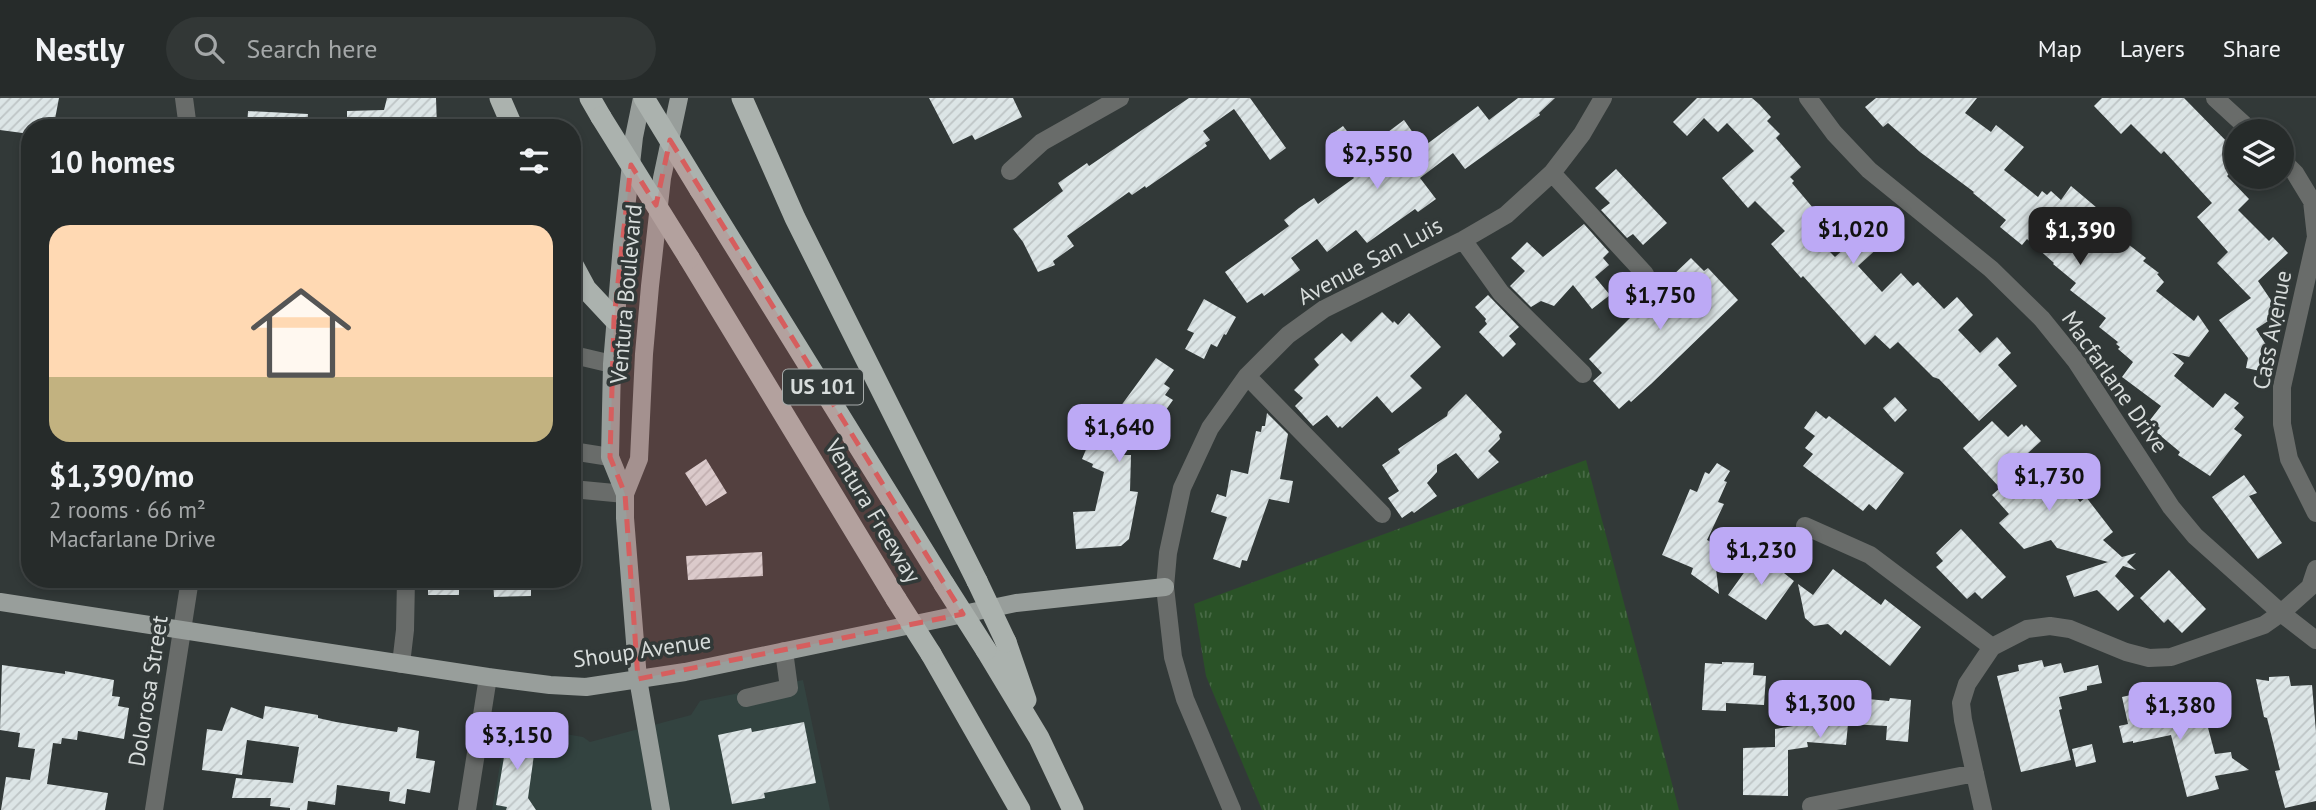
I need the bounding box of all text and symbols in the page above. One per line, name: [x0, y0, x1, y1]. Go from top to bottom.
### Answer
search box: [166, 17, 656, 80]
text: Nestly: [35, 27, 124, 70]
icon: search: [190, 29, 228, 67]
text: Search here: [246, 32, 378, 65]
text: Map: [2038, 33, 2082, 64]
text: Layers: [2120, 33, 2185, 64]
text: Share: [2223, 33, 2281, 64]
map controls: [2224, 119, 2294, 189]
button: layers: [2224, 119, 2294, 189]
pin: $2,550: [1320, 132, 1434, 191]
text: $2,550: [1341, 139, 1413, 168]
text: 10 homes: [49, 142, 175, 181]
icon: filters: [515, 142, 553, 180]
street label: Ventura Boulevard: [603, 203, 648, 386]
pin: $1,020: [1796, 206, 1910, 266]
pin: $1,390: [2023, 208, 2137, 267]
street label: Avenue San Luis: [1292, 210, 1447, 311]
text: $1,020: [1817, 214, 1889, 243]
text: $1,390: [2044, 215, 2116, 244]
street label: Cass Avenue: [2246, 268, 2297, 392]
icon: home: [238, 270, 364, 396]
pin: $1,750: [1603, 272, 1717, 332]
text: $1,750: [1624, 280, 1696, 309]
street label: Macfarlane Drive: [2056, 305, 2175, 458]
road number: US 101: [783, 370, 863, 404]
pin: $1,640: [1062, 404, 1176, 464]
text: $1,640: [1083, 412, 1155, 441]
street label: Ventura Freeway: [818, 432, 928, 588]
pin: $1,730: [1992, 454, 2106, 513]
text: $1,390/mo: [49, 456, 194, 495]
text: $1,730: [2013, 461, 2085, 490]
text: 2 rooms · 66 m²: [49, 495, 206, 524]
text: Macfarlane Drive: [49, 524, 216, 553]
pin: $1,230: [1704, 528, 1818, 587]
text: $1,230: [1725, 535, 1797, 564]
street label: Dolorosa Street: [121, 613, 174, 769]
street label: Shoup Avenue: [571, 625, 713, 674]
pin: $1,300: [1763, 680, 1877, 740]
pin: $1,380: [2123, 682, 2237, 742]
text: $1,300: [1784, 688, 1856, 717]
text: $1,380: [2144, 690, 2216, 719]
pin: $3,150: [460, 712, 574, 772]
text: $3,150: [481, 720, 553, 749]

